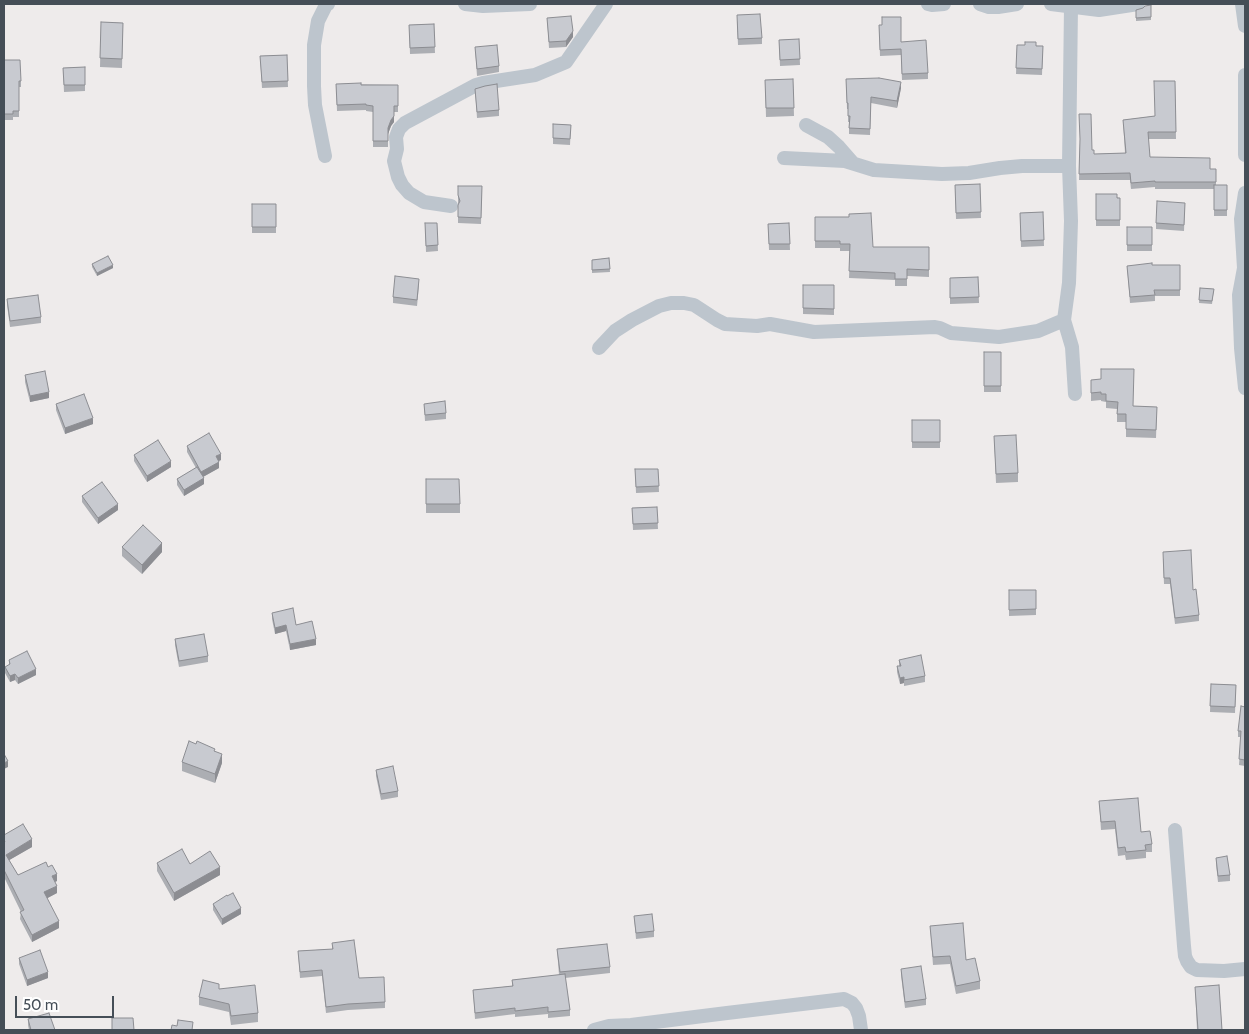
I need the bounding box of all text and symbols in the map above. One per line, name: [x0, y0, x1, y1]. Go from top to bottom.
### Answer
scale bar: [18, 986, 116, 1018]
text: 50 m: [23, 996, 58, 1014]

